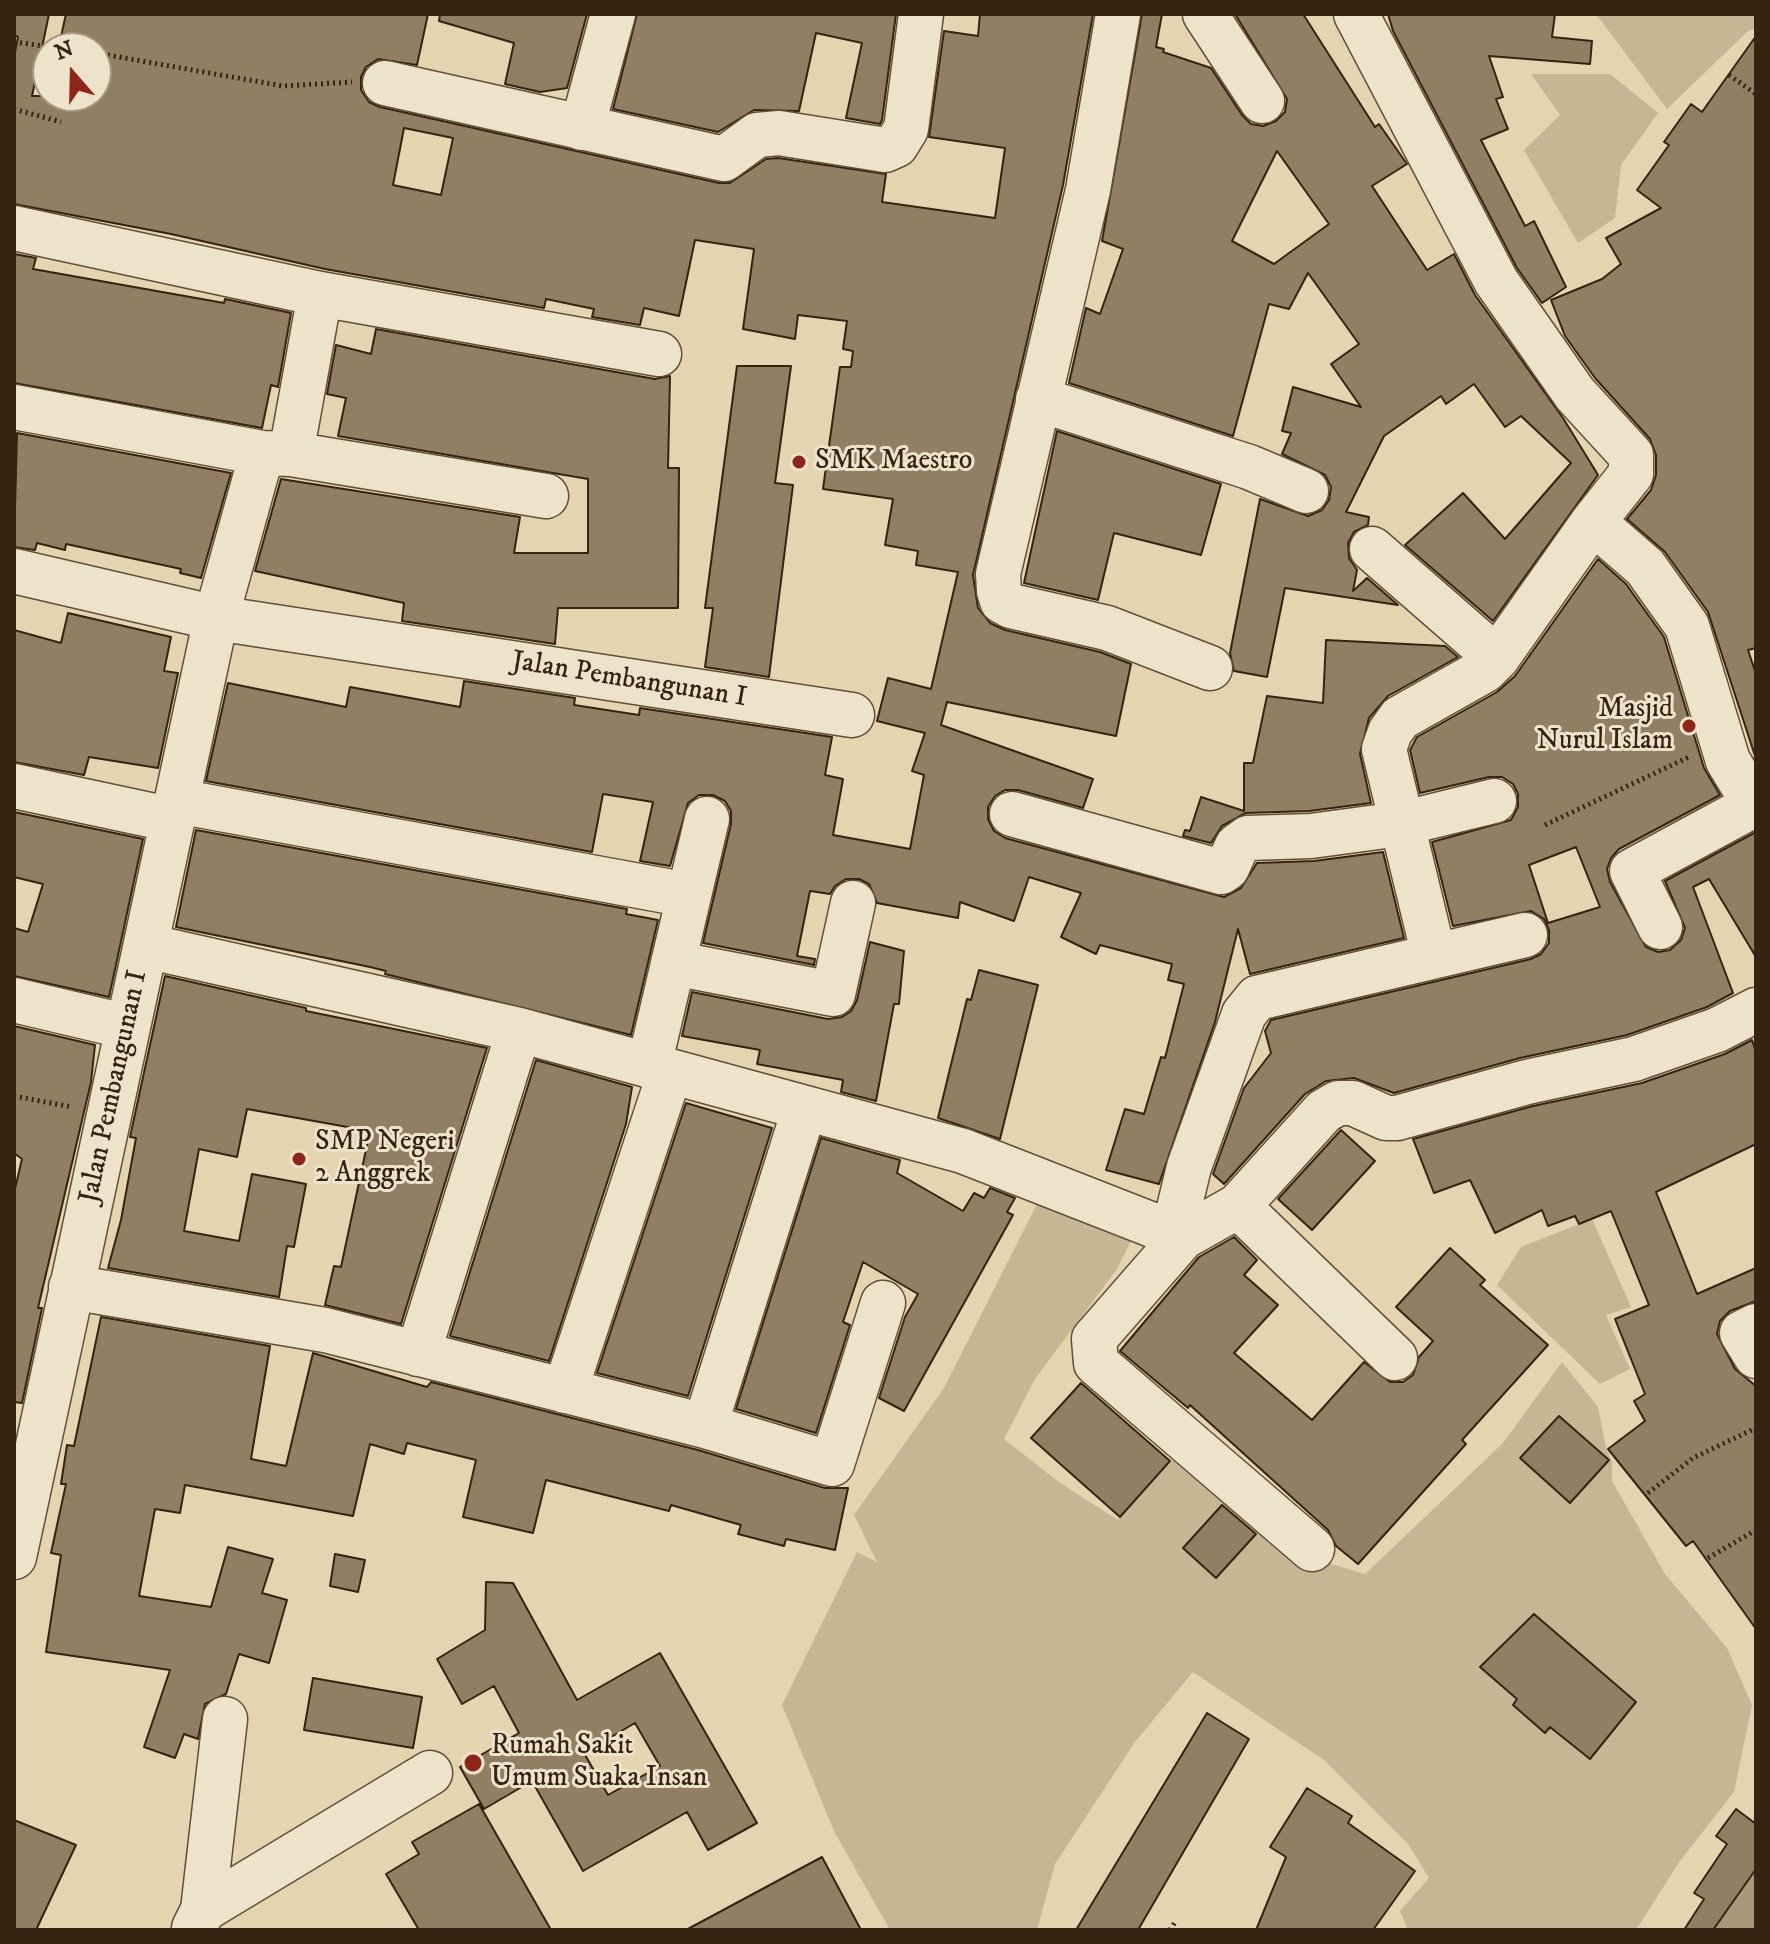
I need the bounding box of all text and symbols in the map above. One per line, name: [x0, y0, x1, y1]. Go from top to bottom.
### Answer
north arrow: [32, 32, 112, 112]
text: N: [51, 35, 77, 67]
place label: SMK Maestro: [815, 445, 972, 479]
marker: SMK Maestro: [790, 453, 808, 471]
street label: Jalan Pembangunan I: [509, 646, 749, 716]
place label: Masjid Nurul Islam: [1537, 693, 1673, 759]
marker: Masjid Nurul Islam: [1680, 717, 1698, 735]
street label: Jalan Pembangunan I: [74, 967, 156, 1207]
place label: SMP Negeri 2 Anggrek: [315, 1126, 454, 1192]
marker: SMP Negeri 2 Anggrek: [290, 1150, 308, 1168]
place label: Rumah Sakit Umum Suaka Insan: [491, 1730, 707, 1796]
marker: Rumah Sakit Umum Suaka Insan: [462, 1752, 484, 1774]

